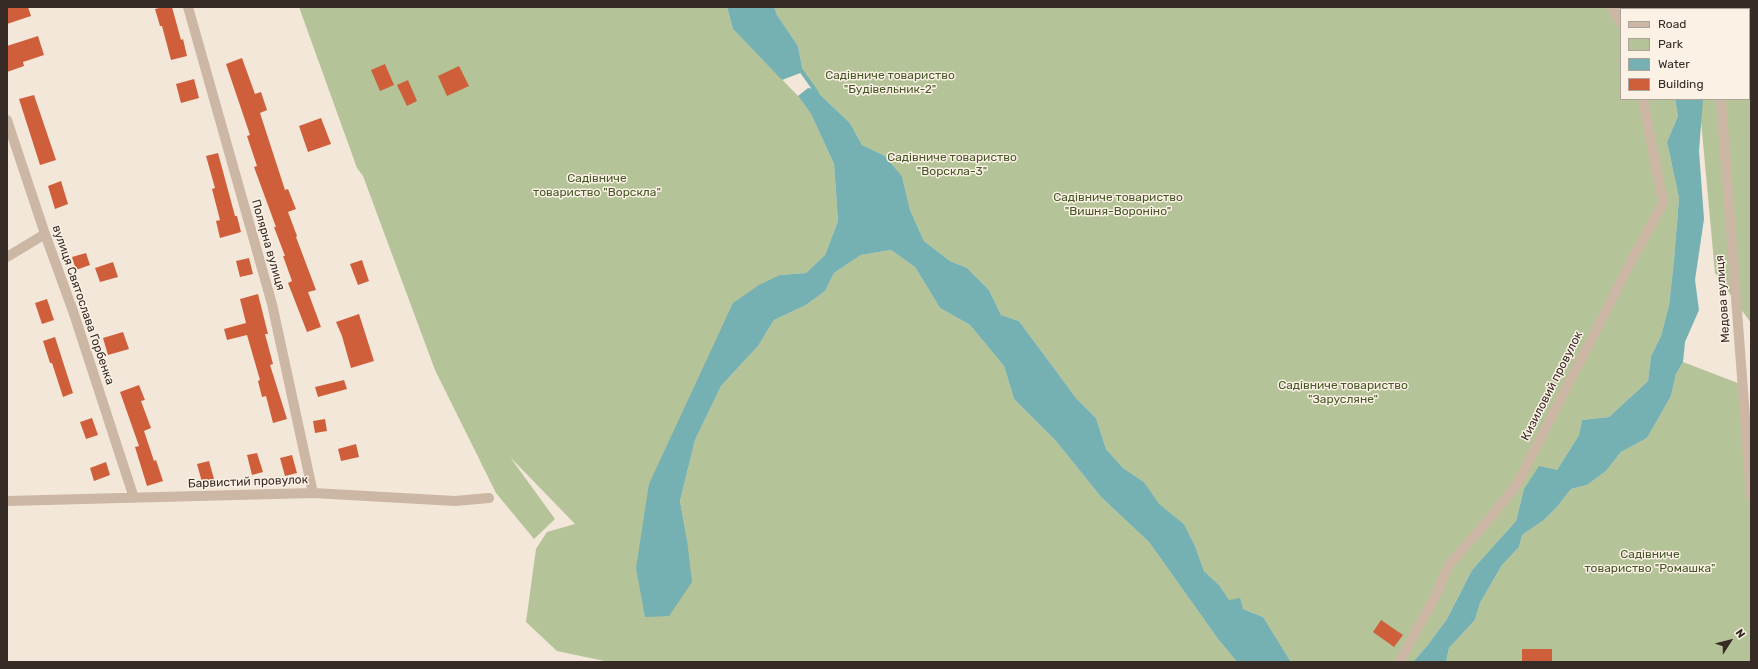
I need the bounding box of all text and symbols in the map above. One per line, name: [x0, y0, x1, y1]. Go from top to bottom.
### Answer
legend: [1620, 8, 1750, 100]
text: Road: [1658, 17, 1686, 31]
text: Park: [1658, 37, 1683, 51]
text: Water: [1658, 57, 1690, 71]
park label: Садівниче товариство "Будівельник-2": [825, 69, 955, 97]
text: Building: [1658, 77, 1704, 91]
park label: Садівниче товариство "Ворскла-3": [887, 151, 1017, 179]
park label: Садівниче товариство "Ворскла": [533, 172, 661, 200]
park label: Садівниче товариство "Вишня-Вороніно": [1053, 191, 1183, 219]
street label: Полярна вулиця: [248, 198, 288, 292]
street label: вулиця Святослава Горбенка: [49, 223, 117, 387]
street label: Медова вулиця: [1713, 255, 1733, 343]
street label: Кизиловий провулок: [1518, 329, 1586, 443]
park label: Садівниче товариство "Зарусляне": [1278, 379, 1408, 407]
street label: Барвистий провулок: [188, 473, 308, 491]
park label: Садівниче товариство "Ромашка": [1584, 548, 1716, 576]
north arrow: [1710, 621, 1750, 661]
text: N: [1733, 627, 1748, 641]

